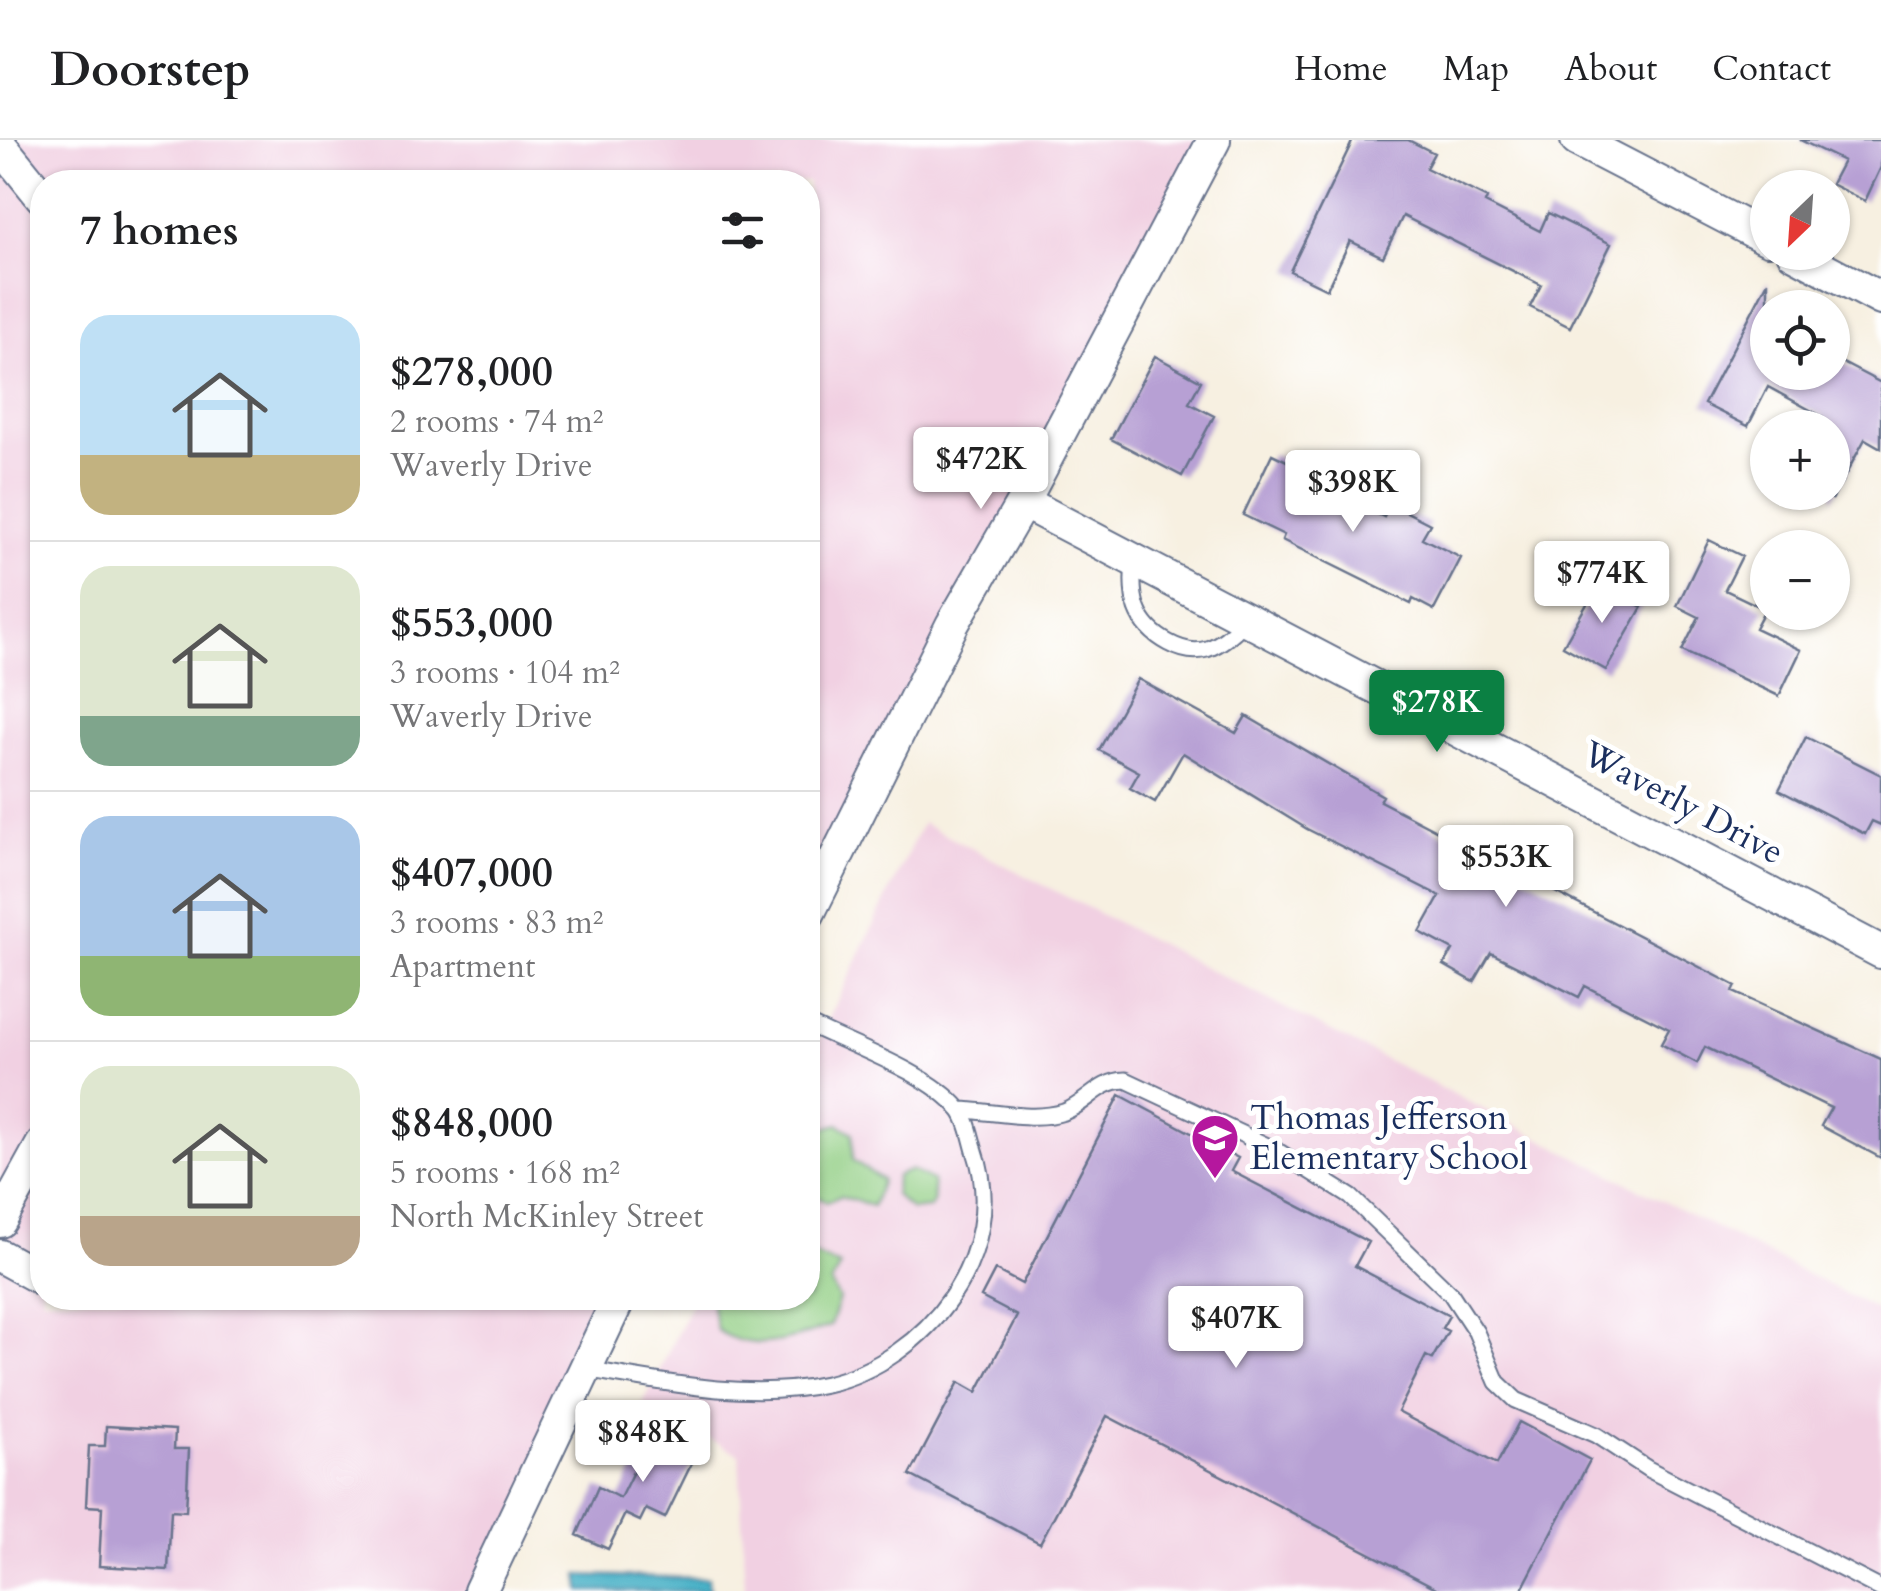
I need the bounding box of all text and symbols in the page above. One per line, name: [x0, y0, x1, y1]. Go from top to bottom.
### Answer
text: Doorstep: [50, 37, 251, 102]
text: Home: [1294, 45, 1388, 93]
text: Map: [1443, 45, 1509, 93]
text: About: [1564, 45, 1657, 93]
text: Contact: [1712, 45, 1831, 93]
north arrow: [1750, 170, 1850, 270]
map controls: [1750, 170, 1850, 630]
text: 7 homes: [80, 202, 238, 259]
icon: filters: [715, 203, 770, 258]
button: locate: [1750, 290, 1850, 390]
text: $278,000: [390, 343, 553, 400]
icon: home: [160, 355, 280, 475]
text: 2 rooms · 74 m²: [390, 400, 603, 444]
button: +: [1750, 410, 1850, 510]
pin: $472K: [911, 427, 1051, 512]
text: $472K: [935, 437, 1027, 481]
text: Waverly Drive: [390, 444, 593, 488]
pin: $398K: [1283, 450, 1423, 535]
text: $398K: [1307, 460, 1399, 504]
button: −: [1750, 530, 1850, 630]
pin: $774K: [1532, 541, 1672, 626]
text: $774K: [1556, 551, 1648, 595]
text: $553,000: [390, 594, 553, 651]
icon: home: [160, 606, 280, 726]
text: 3 rooms · 104 m²: [390, 651, 620, 695]
pin: $278K: [1367, 670, 1507, 755]
text: $278K: [1391, 680, 1483, 724]
text: Waverly Drive: [390, 695, 593, 739]
street label: Waverly Drive: [1573, 729, 1792, 876]
pin: $553K: [1436, 825, 1576, 910]
text: $553K: [1460, 835, 1552, 879]
text: $407,000: [390, 844, 553, 901]
icon: home: [160, 856, 280, 976]
text: 3 rooms · 83 m²: [390, 901, 603, 945]
text: Apartment: [390, 945, 535, 989]
text: $848,000: [390, 1094, 553, 1151]
place label: Thomas Jefferson Elementary School: [1250, 1094, 1528, 1182]
icon: home: [160, 1106, 280, 1226]
school or university icon: Thomas Jefferson Elementary School: [1189, 1112, 1241, 1180]
text: 5 rooms · 168 m²: [390, 1151, 620, 1195]
text: North McKinley Street: [390, 1195, 703, 1239]
pin: $407K: [1166, 1286, 1306, 1371]
text: $407K: [1190, 1296, 1282, 1340]
pin: $848K: [573, 1400, 713, 1485]
text: $848K: [597, 1410, 689, 1454]

